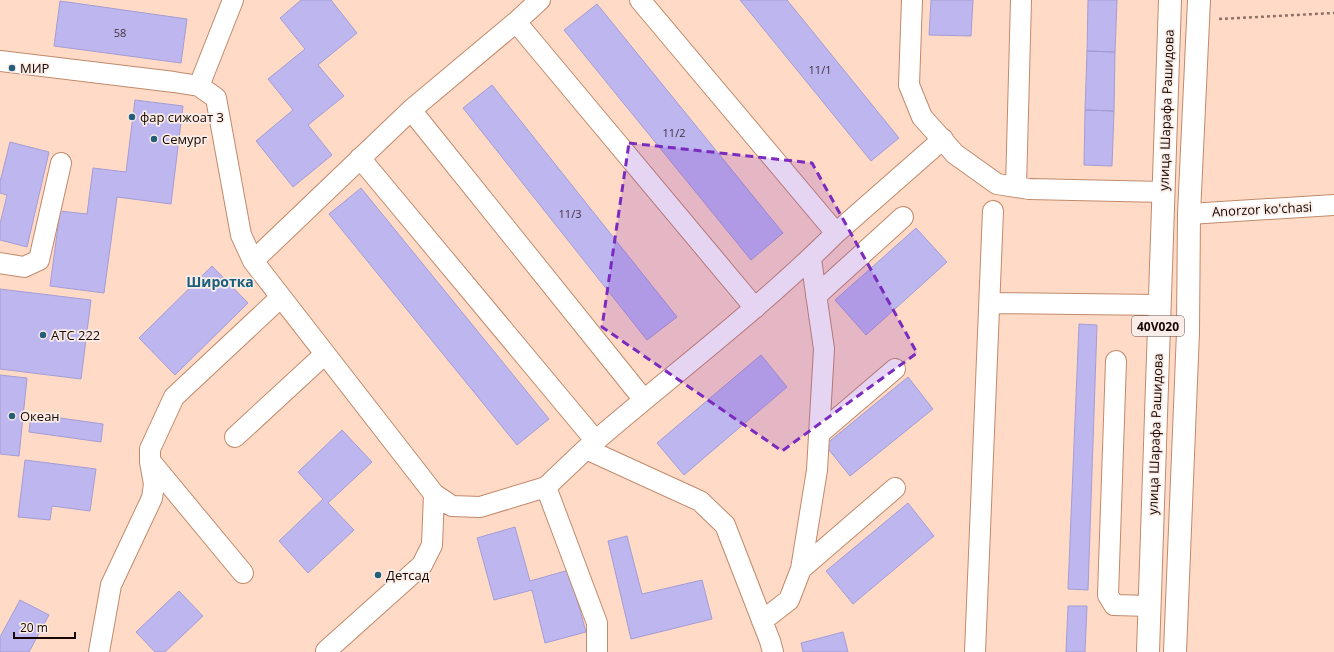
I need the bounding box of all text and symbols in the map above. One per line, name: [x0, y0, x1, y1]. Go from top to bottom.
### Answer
house number: 58: [114, 25, 126, 40]
street label: улица Шарафа Рашидова: [1154, 29, 1178, 191]
place label: МИР: [20, 59, 50, 77]
house number: 11/1: [809, 62, 831, 77]
marker: МИР: [7, 63, 17, 73]
place label: фар сижоат 3: [140, 108, 224, 126]
marker: фар сижоат 3: [127, 112, 137, 122]
house number: 11/2: [663, 125, 685, 140]
place label: Семург: [162, 130, 207, 148]
marker: Семург: [149, 134, 159, 144]
street label: Anorzor ko'chasi: [1211, 197, 1313, 221]
house number: 11/3: [559, 206, 581, 221]
district label: Широтка: [186, 272, 254, 291]
road number: 40V020: [1132, 316, 1184, 336]
place label: АТС 222: [51, 326, 100, 344]
marker: АТС 222: [38, 330, 48, 340]
street label: улица Шарафа Рашидова: [1143, 353, 1167, 515]
place label: Океан: [20, 407, 60, 425]
marker: Океан: [7, 411, 17, 421]
place label: Детсад: [386, 566, 430, 584]
marker: Детсад: [373, 570, 383, 580]
scale bar: [14, 614, 75, 640]
text: 20 m: [20, 619, 48, 636]

